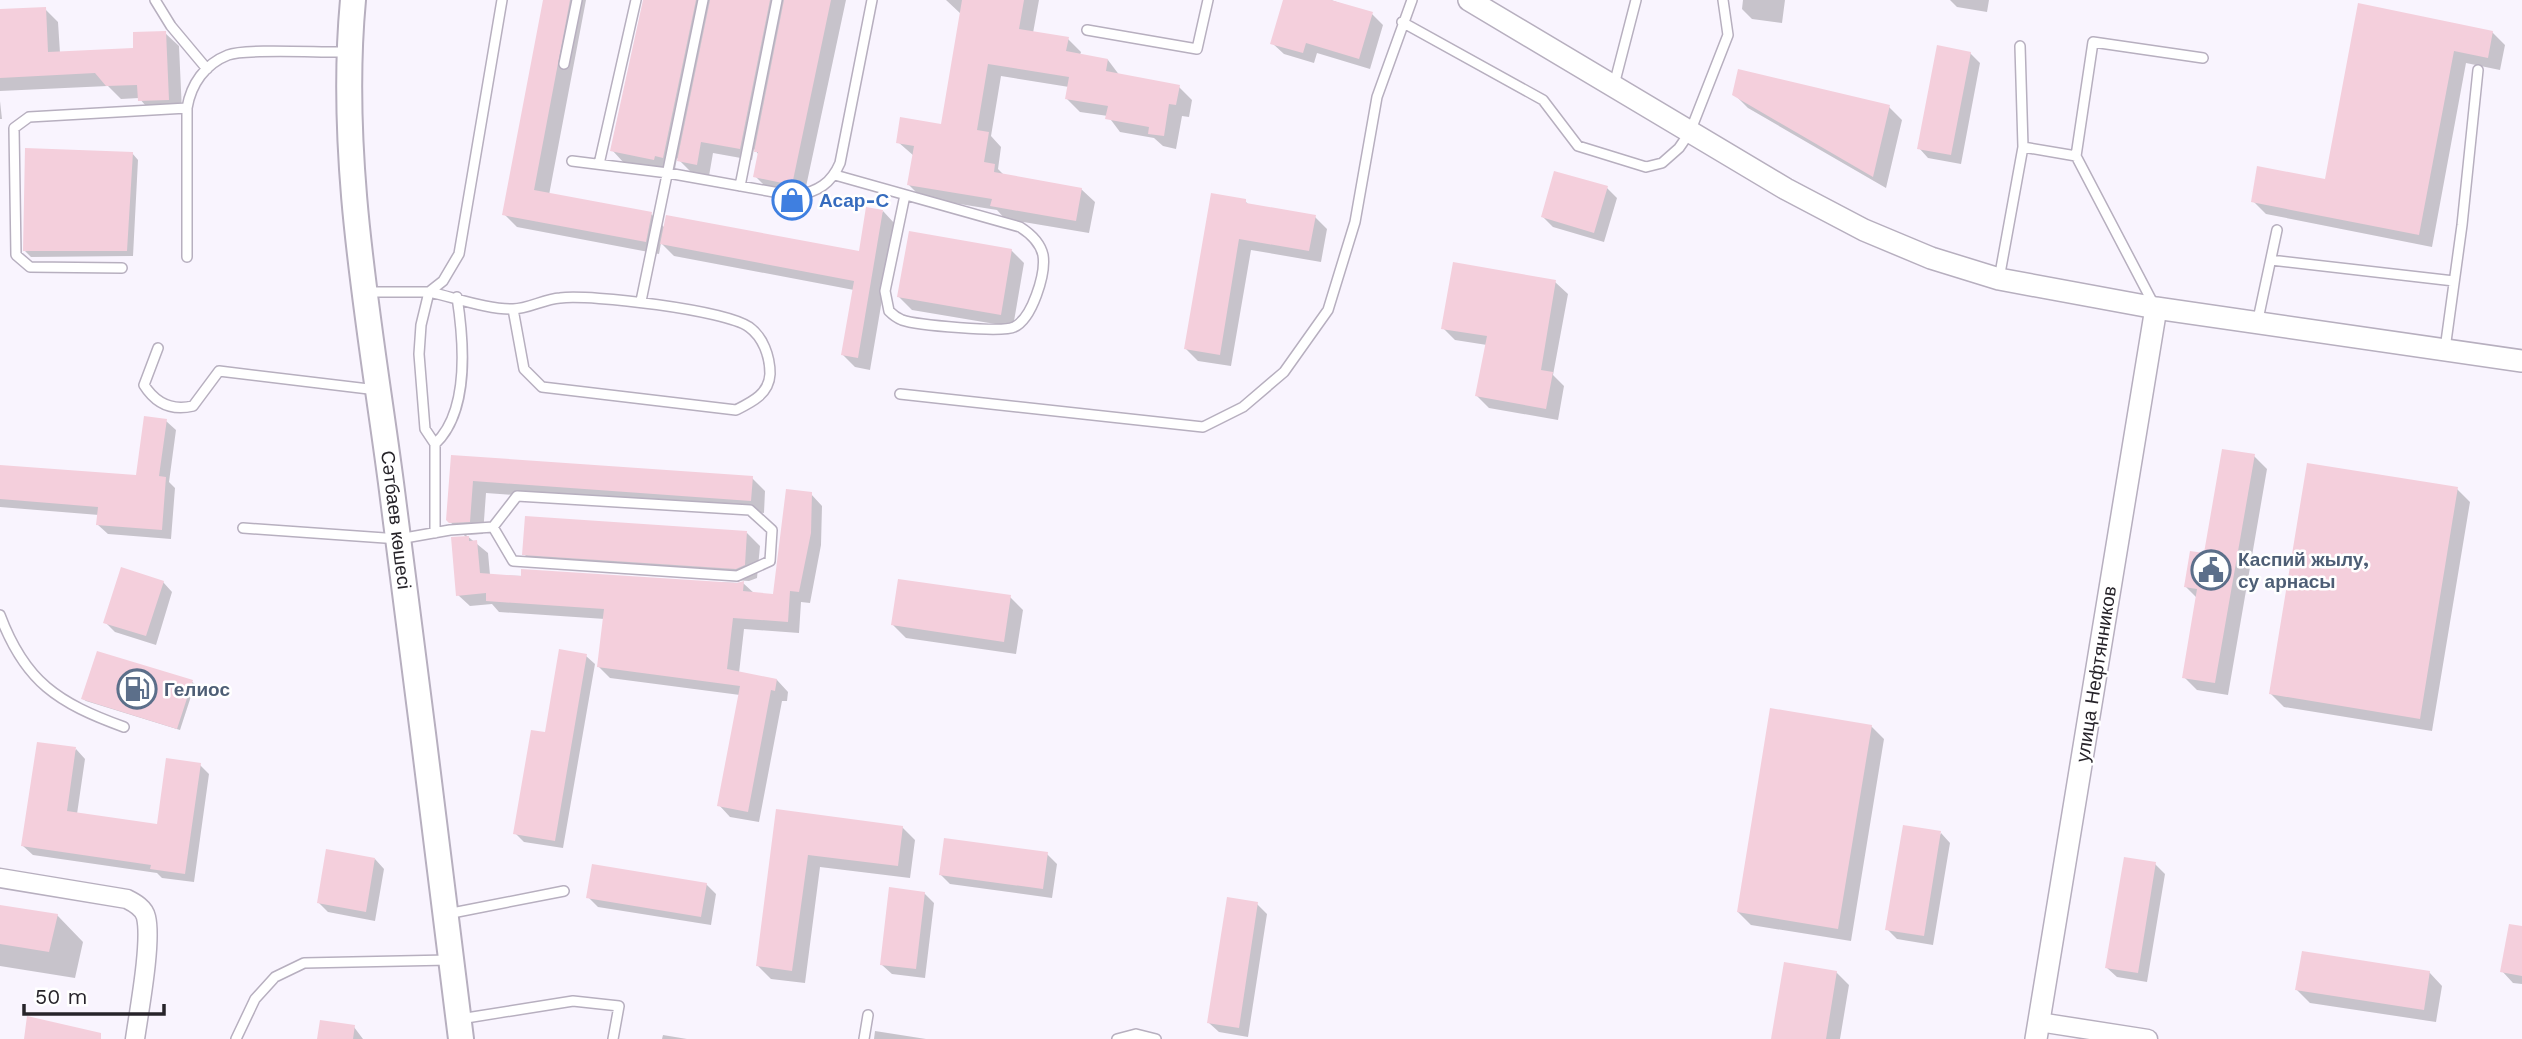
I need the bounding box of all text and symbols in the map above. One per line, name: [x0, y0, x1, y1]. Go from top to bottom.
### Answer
shop icon: Асар-С: [771, 179, 813, 221]
place label: Асар-С: [819, 189, 889, 212]
street label: Сәтбаев көшесі: [376, 449, 416, 591]
place label: Каспий жылу, су арнасы: [2238, 548, 2369, 593]
public building icon: Каспий жылу, су арнасы: [2190, 549, 2232, 591]
street label: улица Нефтянников: [2071, 584, 2121, 764]
fuel station icon: Гелиос: [116, 668, 158, 710]
place label: Гелиос: [164, 678, 230, 701]
scale bar: [24, 972, 164, 1016]
text: 50 m: [35, 984, 87, 1009]

